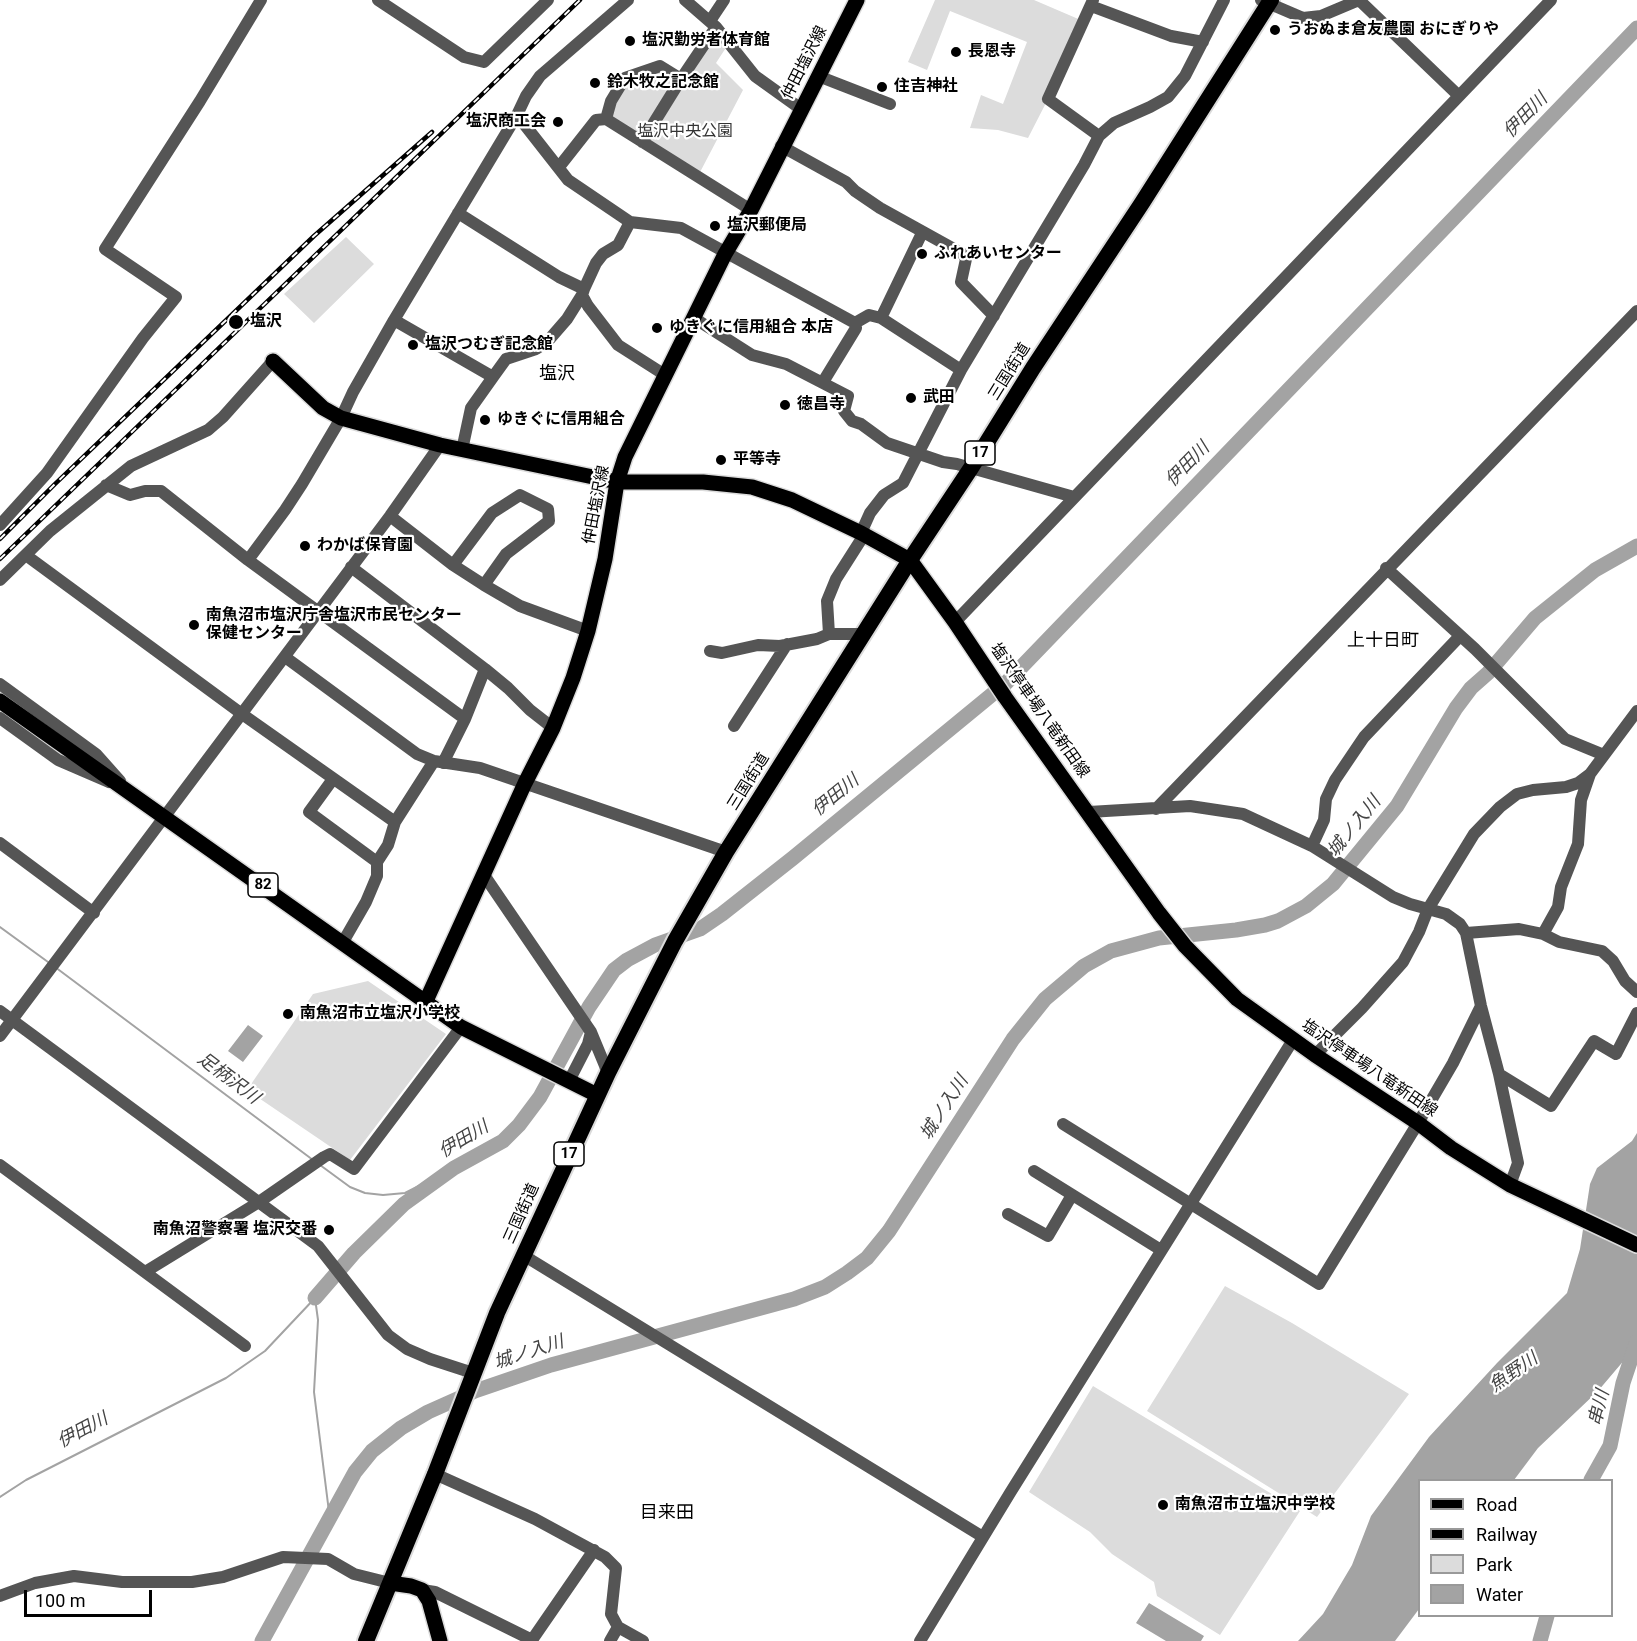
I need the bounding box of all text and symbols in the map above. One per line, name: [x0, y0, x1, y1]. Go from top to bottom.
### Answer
place label: うおぬま倉友農園 おにぎりや: [1287, 20, 1499, 40]
street label: 仲田塩沢線: [778, 23, 832, 103]
marker: うおぬま倉友農園 おにぎりや: [1268, 23, 1282, 37]
place label: 塩沢勤労者体育館: [642, 31, 770, 51]
marker: 塩沢勤労者体育館: [623, 34, 637, 48]
place label: 長恩寺: [968, 42, 1016, 62]
marker: 長恩寺: [949, 45, 963, 59]
place label: 鈴木牧之記念館: [607, 73, 719, 93]
marker: 鈴木牧之記念館: [588, 76, 602, 90]
place label: 住吉神社: [894, 77, 958, 97]
marker: 住吉神社: [875, 80, 889, 94]
water label: 伊田川: [1499, 89, 1553, 143]
place label: 塩沢商工会: [466, 112, 546, 132]
marker: 塩沢商工会: [551, 115, 565, 129]
park label: 塩沢中央公園: [637, 122, 733, 142]
place label: 塩沢郵便局: [727, 216, 807, 236]
marker: 塩沢郵便局: [708, 219, 722, 233]
place label: ふれあいセンター: [934, 244, 1062, 264]
marker: ふれあいセンター: [915, 247, 929, 261]
place label: 塩沢: [250, 312, 282, 332]
marker: 塩沢: [227, 313, 245, 331]
place label: ゆきぐに信用組合 本店: [669, 318, 833, 338]
marker: ゆきぐに信用組合 本店: [650, 321, 664, 335]
place label: 塩沢つむぎ記念館: [425, 335, 553, 355]
marker: 塩沢つむぎ記念館: [406, 338, 420, 352]
street label: 三国街道: [985, 340, 1035, 404]
district label: 塩沢: [539, 363, 575, 385]
place label: 武田: [923, 388, 955, 408]
marker: 武田: [904, 391, 918, 405]
place label: 徳昌寺: [797, 395, 845, 415]
marker: 徳昌寺: [778, 398, 792, 412]
place label: ゆきぐに信用組合: [497, 410, 625, 430]
marker: ゆきぐに信用組合: [478, 413, 492, 427]
water label: 伊田川: [1161, 438, 1215, 492]
road number: 17: [965, 441, 995, 465]
place label: 平等寺: [733, 450, 781, 470]
marker: 平等寺: [714, 453, 728, 467]
street label: 仲田塩沢線: [580, 464, 614, 546]
place label: わかば保育園: [317, 536, 413, 556]
marker: わかば保育園: [298, 539, 312, 553]
place label: 南魚沼市塩沢庁舎塩沢市民センター 保健センター: [206, 606, 462, 644]
marker: 南魚沼市塩沢庁舎塩沢市民センター 保健センター: [187, 618, 201, 632]
district label: 上十日町: [1347, 630, 1419, 652]
street label: 塩沢停車場八竜新田線: [985, 640, 1093, 782]
street label: 三国街道: [724, 750, 774, 814]
water label: 伊田川: [808, 771, 864, 821]
water label: 城ノ入川: [1324, 792, 1386, 862]
road number: 82: [248, 873, 278, 897]
place label: 南魚沼市立塩沢小学校: [300, 1004, 460, 1024]
marker: 南魚沼市立塩沢小学校: [281, 1007, 295, 1021]
street label: 塩沢停車場八竜新田線: [1297, 1016, 1441, 1122]
water label: 足柄沢川: [193, 1049, 263, 1109]
water label: 城ノ入川: [916, 1072, 974, 1144]
water label: 伊田川: [435, 1117, 493, 1163]
road number: 17: [554, 1142, 584, 1166]
street label: 三国街道: [500, 1181, 544, 1247]
place label: 南魚沼警察署 塩沢交番: [153, 1220, 317, 1240]
marker: 南魚沼警察署 塩沢交番: [322, 1223, 336, 1237]
water label: 城ノ入川: [491, 1332, 567, 1374]
water label: 魚野川: [1486, 1349, 1542, 1397]
water label: 串川: [1585, 1388, 1615, 1428]
water label: 伊田川: [54, 1409, 112, 1453]
legend: [1418, 1479, 1613, 1617]
text: Road: [1476, 1494, 1517, 1515]
place label: 南魚沼市立塩沢中学校: [1175, 1495, 1335, 1515]
marker: 南魚沼市立塩沢中学校: [1156, 1498, 1170, 1512]
district label: 目来田: [640, 1502, 694, 1524]
text: Railway: [1476, 1524, 1537, 1545]
text: Park: [1476, 1554, 1512, 1575]
scale bar: [27, 1578, 154, 1616]
text: Water: [1476, 1584, 1523, 1605]
text: 100 m: [35, 1590, 86, 1611]

